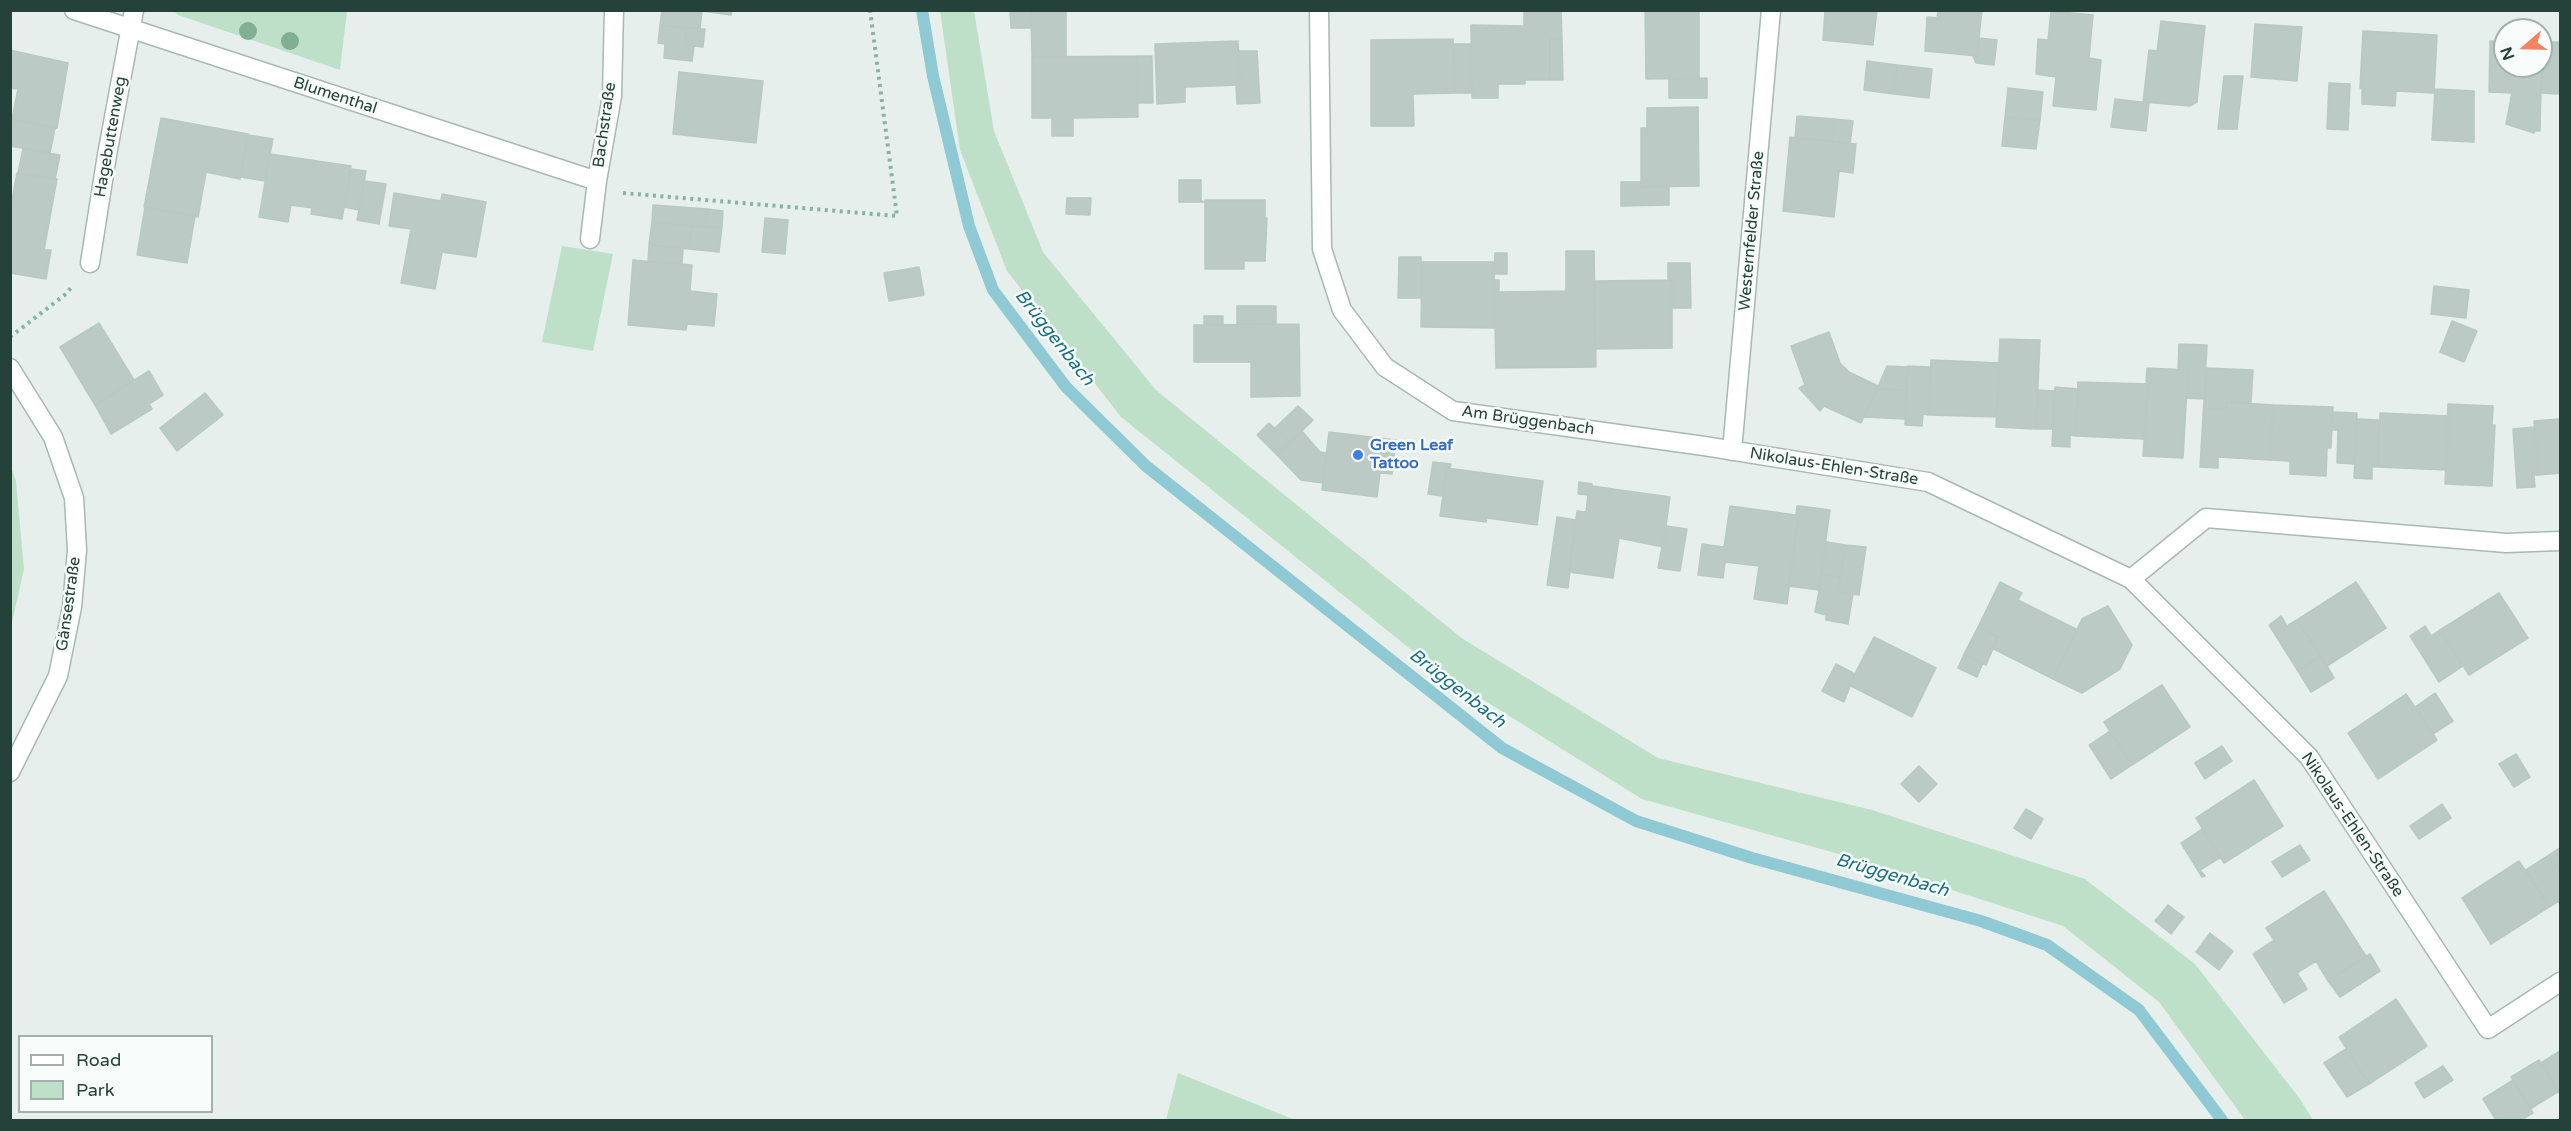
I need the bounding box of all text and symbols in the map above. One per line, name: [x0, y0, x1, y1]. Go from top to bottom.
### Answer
north arrow: [2493, 18, 2553, 78]
text: N: [2496, 44, 2520, 63]
street label: Blumenthal: [291, 73, 379, 119]
street label: Hagebuttenweg: [91, 75, 131, 199]
street label: Bachstraße: [590, 81, 620, 169]
street label: Westernfelder Straße: [1735, 150, 1769, 312]
water label: Brüggenbach: [1010, 286, 1098, 390]
street label: Am Brüggenbach: [1460, 402, 1596, 440]
place label: Green Leaf Tattoo: [1370, 436, 1453, 474]
street label: Nikolaus-Ehlen-Straße: [1748, 444, 1920, 490]
marker: Green Leaf Tattoo: [1351, 448, 1365, 462]
street label: Gänsestraße: [53, 556, 85, 652]
water label: Brüggenbach: [1405, 645, 1509, 733]
street label: Nikolaus-Ehlen-Straße: [2296, 749, 2408, 901]
water label: Brüggenbach: [1833, 850, 1951, 902]
legend: [18, 1035, 213, 1113]
text: Road: [76, 1049, 121, 1071]
text: Park: [76, 1079, 114, 1101]

